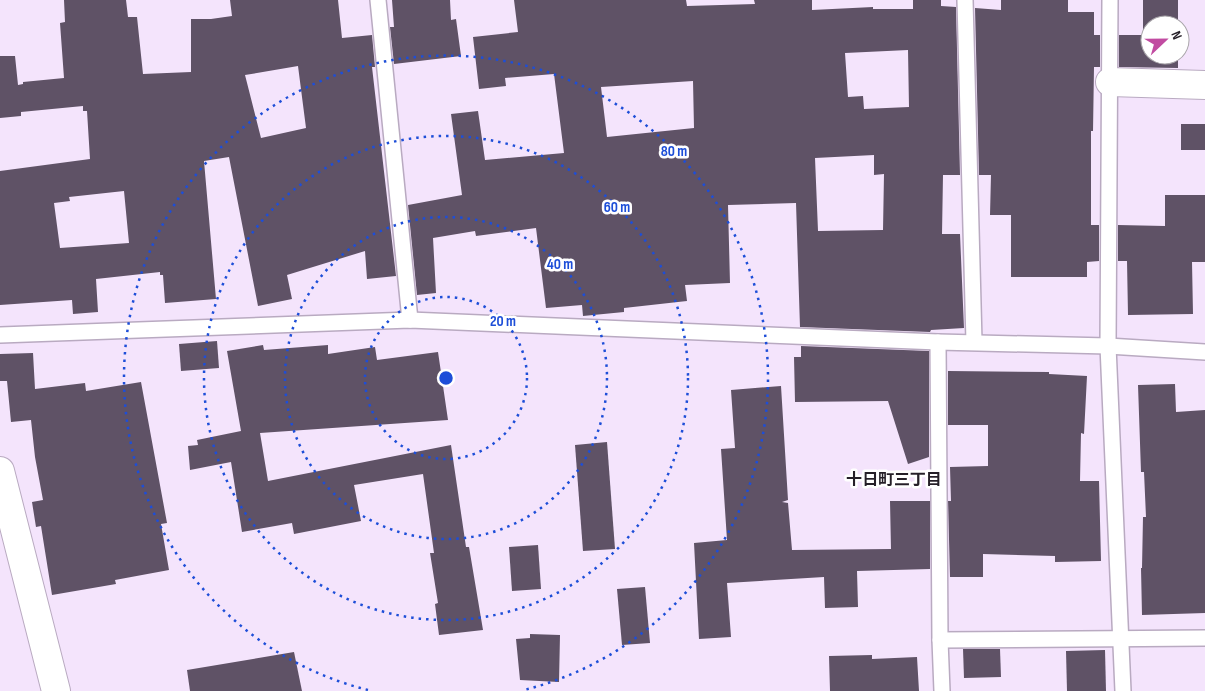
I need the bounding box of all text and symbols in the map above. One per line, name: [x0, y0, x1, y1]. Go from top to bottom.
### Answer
north arrow: [1140, 15, 1190, 65]
text: N: [1167, 29, 1186, 42]
text: 80 m: [661, 142, 687, 161]
text: 60 m: [604, 198, 630, 217]
text: 40 m: [547, 255, 573, 274]
text: 20 m: [490, 312, 516, 331]
centre of rings: [437, 369, 455, 387]
district label: 十日町三丁目: [846, 471, 942, 490]

